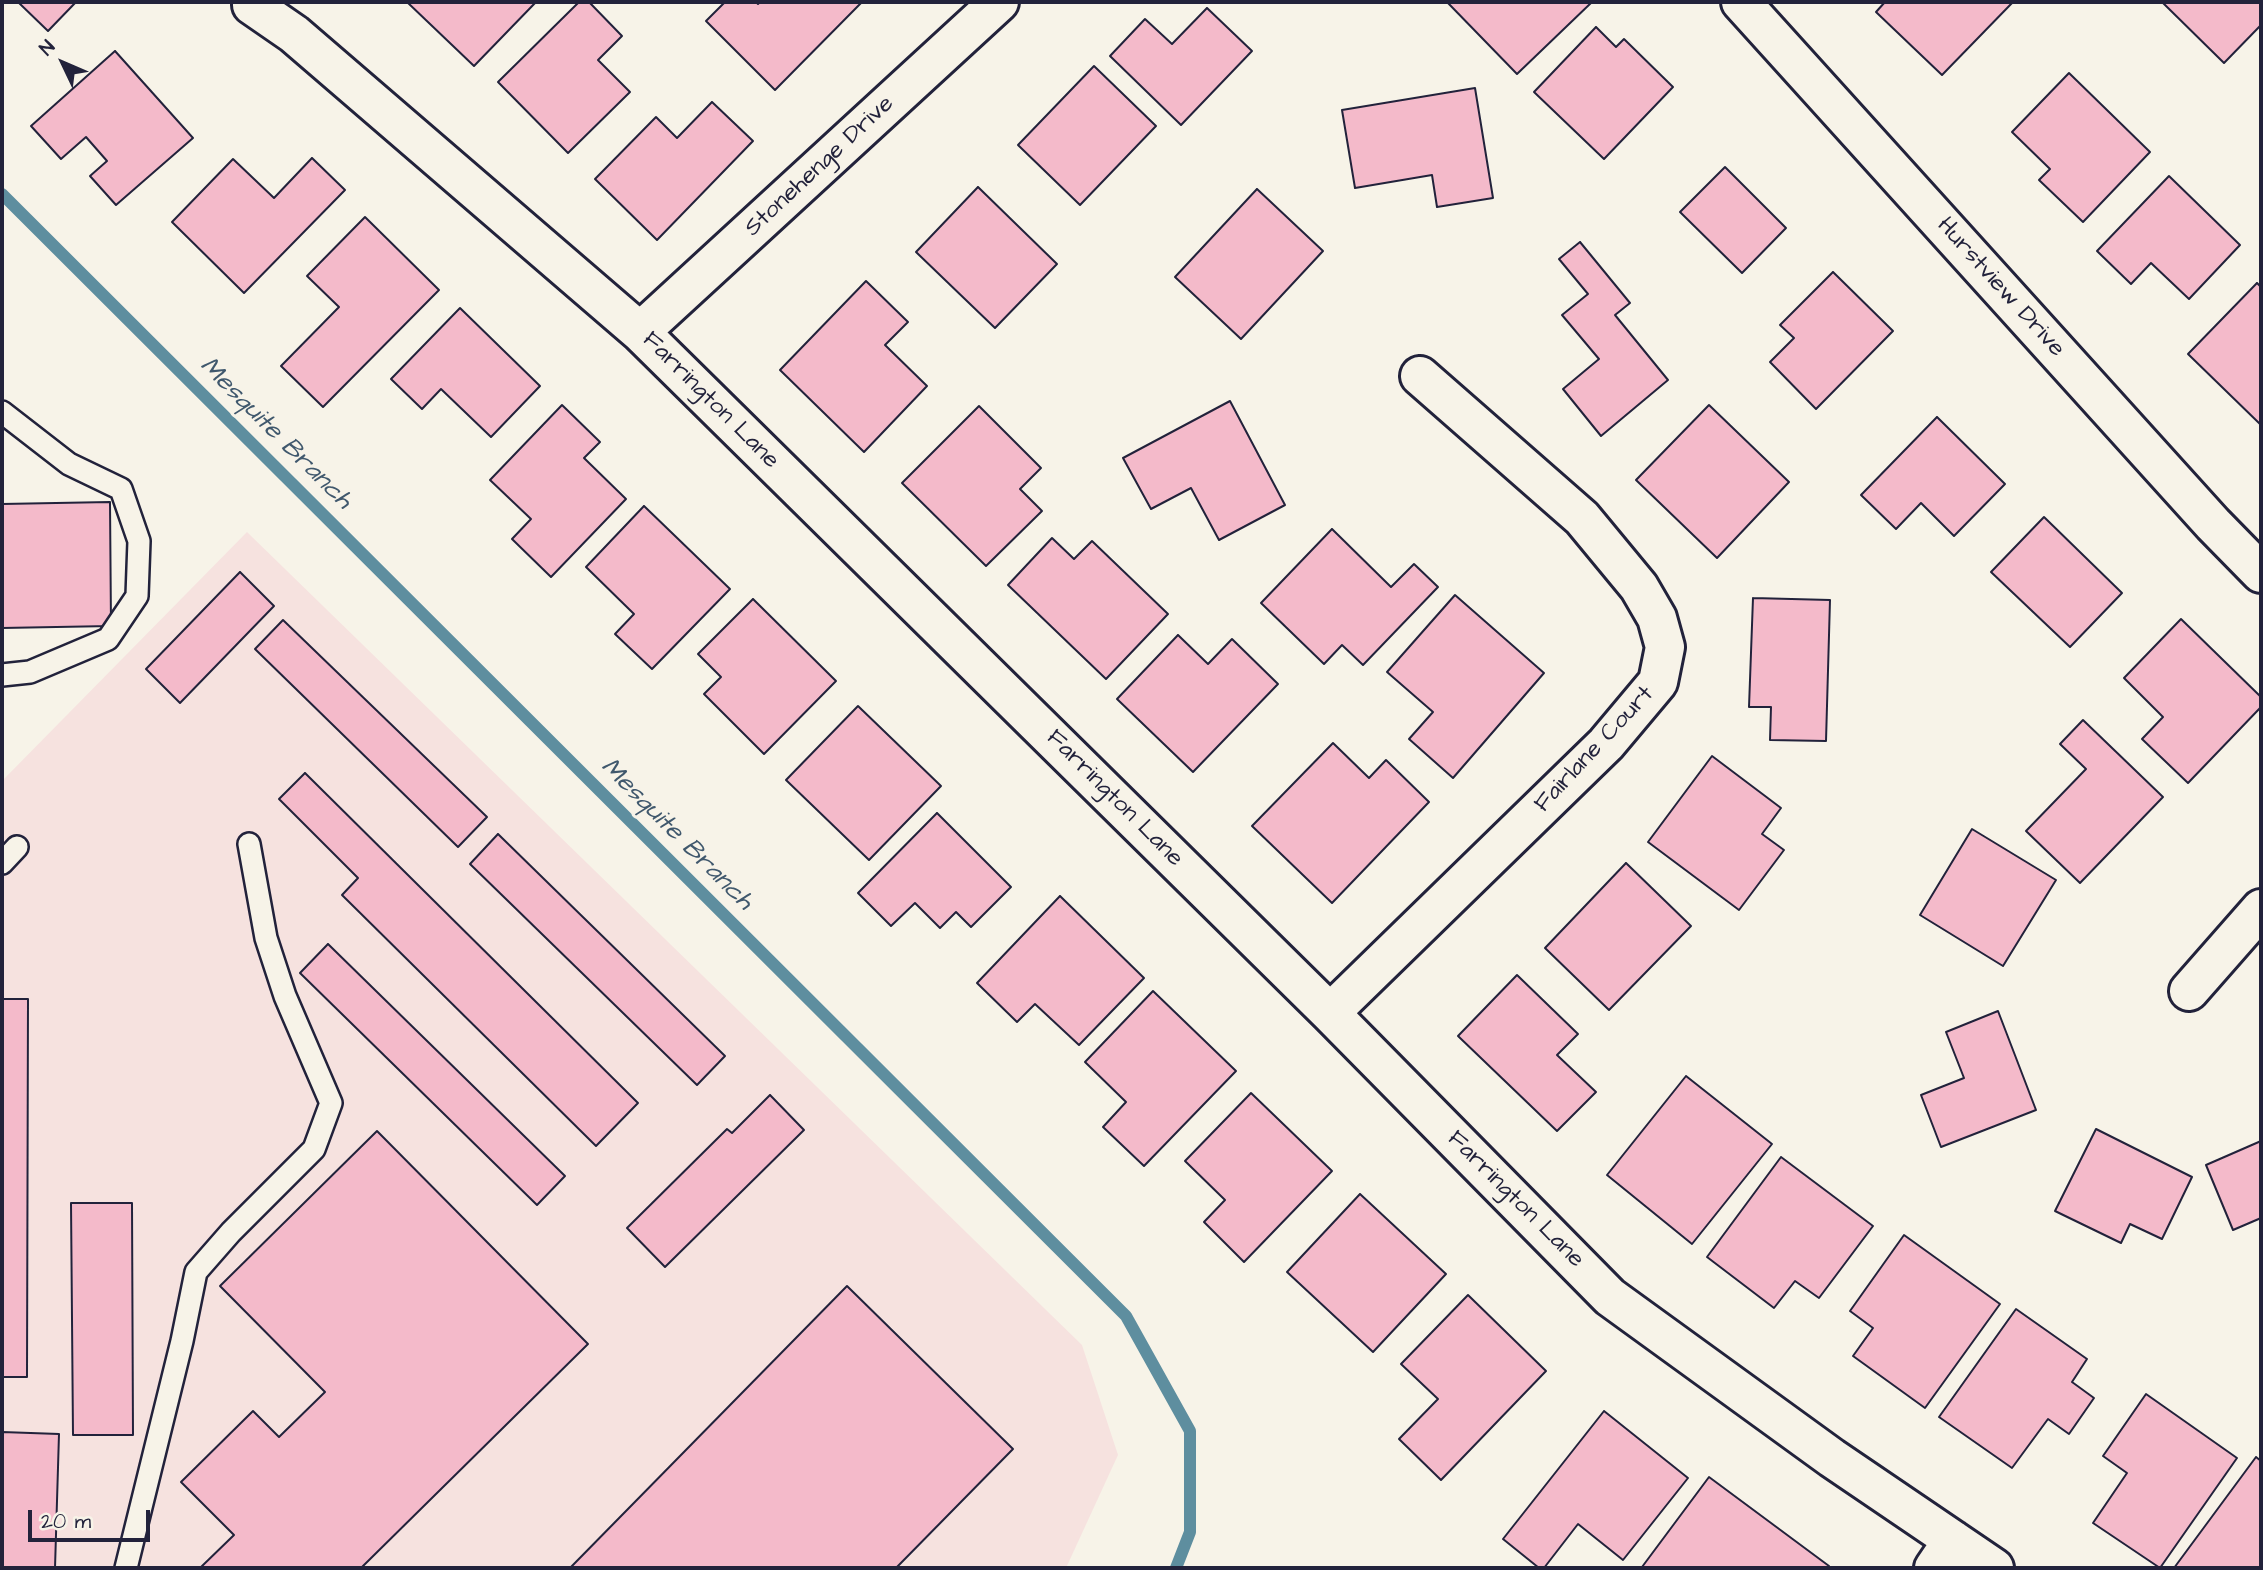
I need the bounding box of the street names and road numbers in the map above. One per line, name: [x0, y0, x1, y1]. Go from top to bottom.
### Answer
street label: Stonehenge Drive: [739, 91, 901, 243]
street label: Hurstview Drive: [1930, 212, 2070, 364]
street label: Farrington Lane: [635, 326, 785, 476]
street label: Fairlane Court: [1529, 681, 1661, 819]
street label: Farrington Lane: [1039, 724, 1189, 874]
street label: Farrington Lane: [1440, 1125, 1590, 1275]

